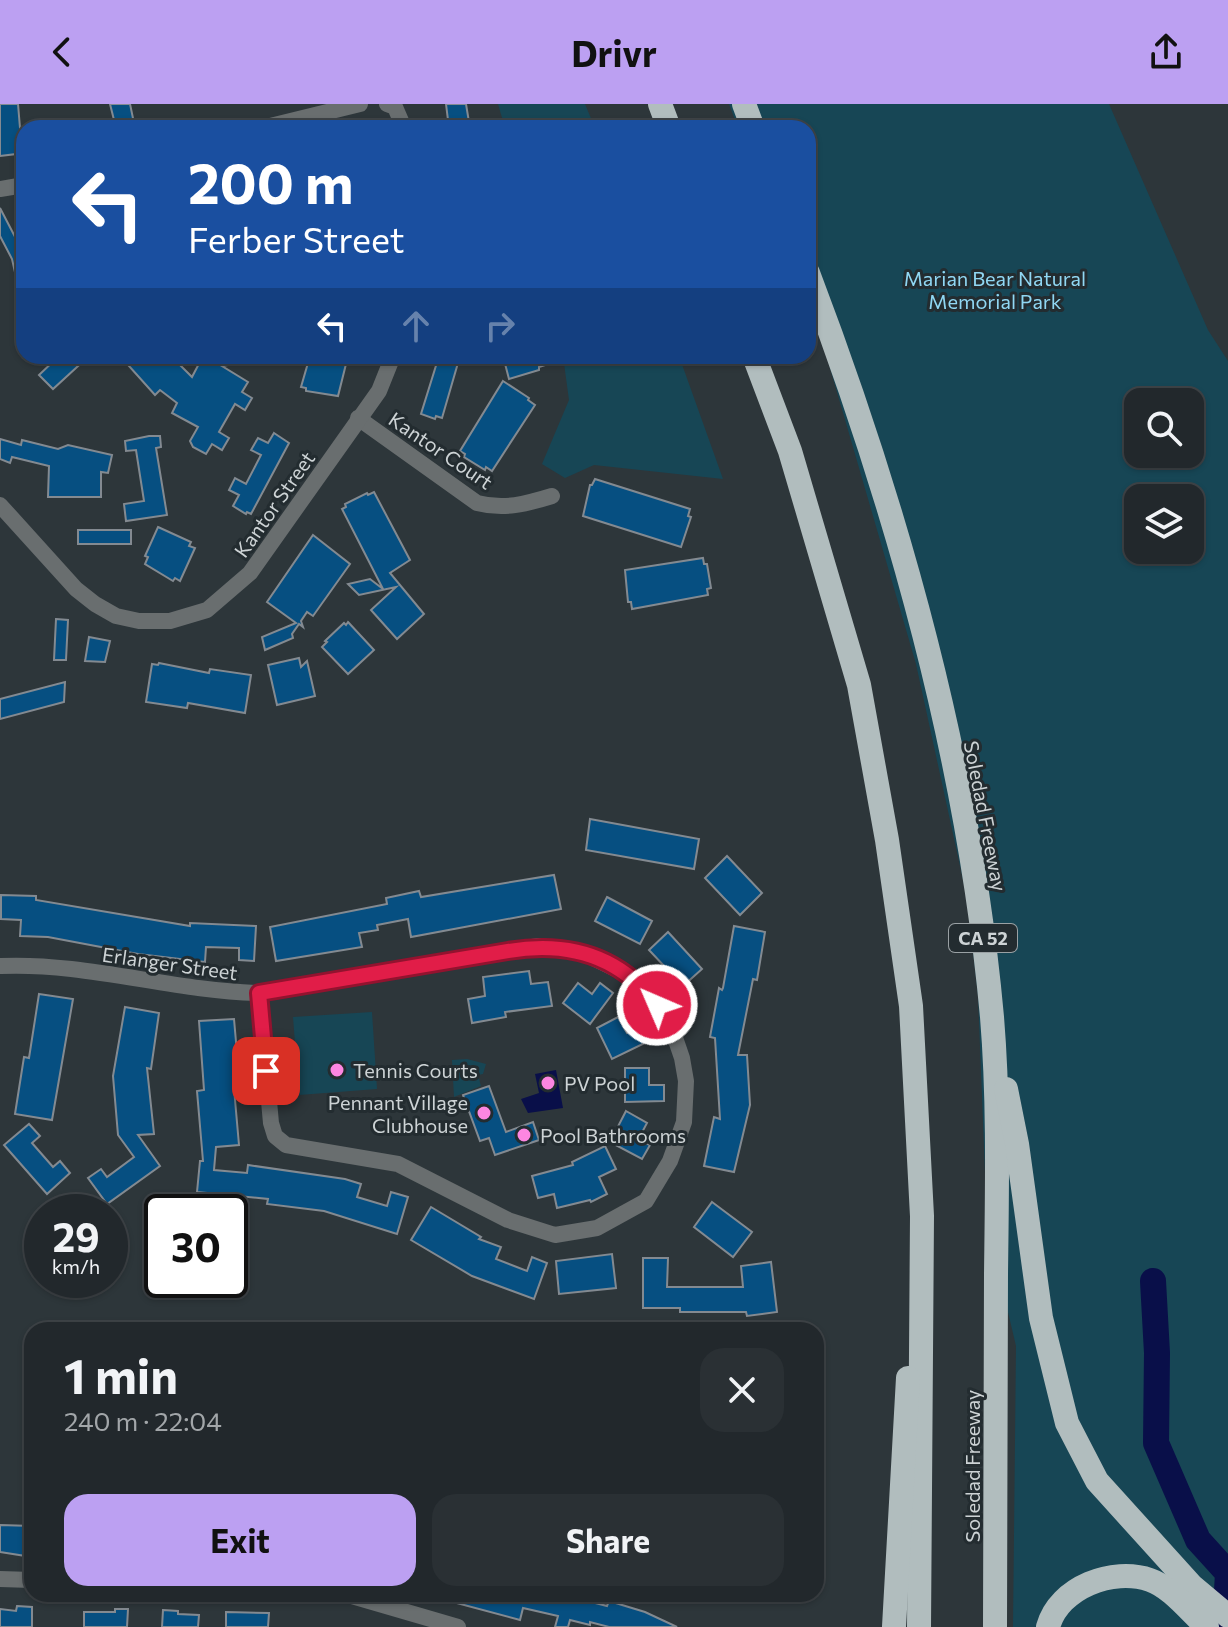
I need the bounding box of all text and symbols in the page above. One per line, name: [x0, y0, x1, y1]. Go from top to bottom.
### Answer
icon: back: [40, 30, 84, 74]
text: Drivr: [571, 30, 657, 74]
icon: share: [1144, 30, 1188, 74]
text: 200 m: [188, 147, 354, 216]
icon: left: [56, 152, 160, 256]
text: Ferber Street: [188, 216, 405, 260]
park label: Marian Bear Natural Memorial Park: [904, 266, 1086, 313]
icon: left: [310, 304, 354, 348]
icon: ahead: [394, 304, 438, 348]
icon: right: [478, 304, 522, 348]
map controls: [1124, 388, 1204, 564]
button: search: [1124, 388, 1204, 468]
street label: Kantor Court: [384, 406, 498, 494]
street label: Kantor Street: [229, 446, 319, 562]
button: layers: [1124, 484, 1204, 564]
street label: Soledad Freeway: [960, 739, 1012, 893]
road number: CA 52: [949, 924, 1017, 952]
street label: Erlanger Street: [101, 942, 239, 984]
position arrow: [615, 963, 699, 1047]
pin: [232, 1037, 300, 1105]
icon: arrive: [244, 1049, 288, 1093]
place label: Tennis Courts: [353, 1058, 478, 1082]
marker: Tennis Courts: [328, 1061, 346, 1079]
place label: PV Pool: [564, 1071, 635, 1095]
marker: PV Pool: [539, 1074, 557, 1092]
place label: Pennant Village Clubhouse: [328, 1090, 468, 1137]
marker: Pennant Village Clubhouse: [475, 1104, 493, 1122]
place label: Pool Bathrooms: [540, 1123, 686, 1147]
marker: Pool Bathrooms: [515, 1126, 533, 1144]
speed limit sign: 30: [144, 1194, 248, 1298]
text: 29: [52, 1211, 100, 1260]
text: km/h: [52, 1254, 100, 1278]
text: 1 min: [64, 1345, 178, 1404]
button: close: [700, 1348, 784, 1432]
street label: Soledad Freeway: [960, 1390, 984, 1542]
text: 240 m · 22:04: [64, 1405, 222, 1436]
button: Exit: [64, 1494, 416, 1586]
button: Share: [432, 1494, 784, 1586]

